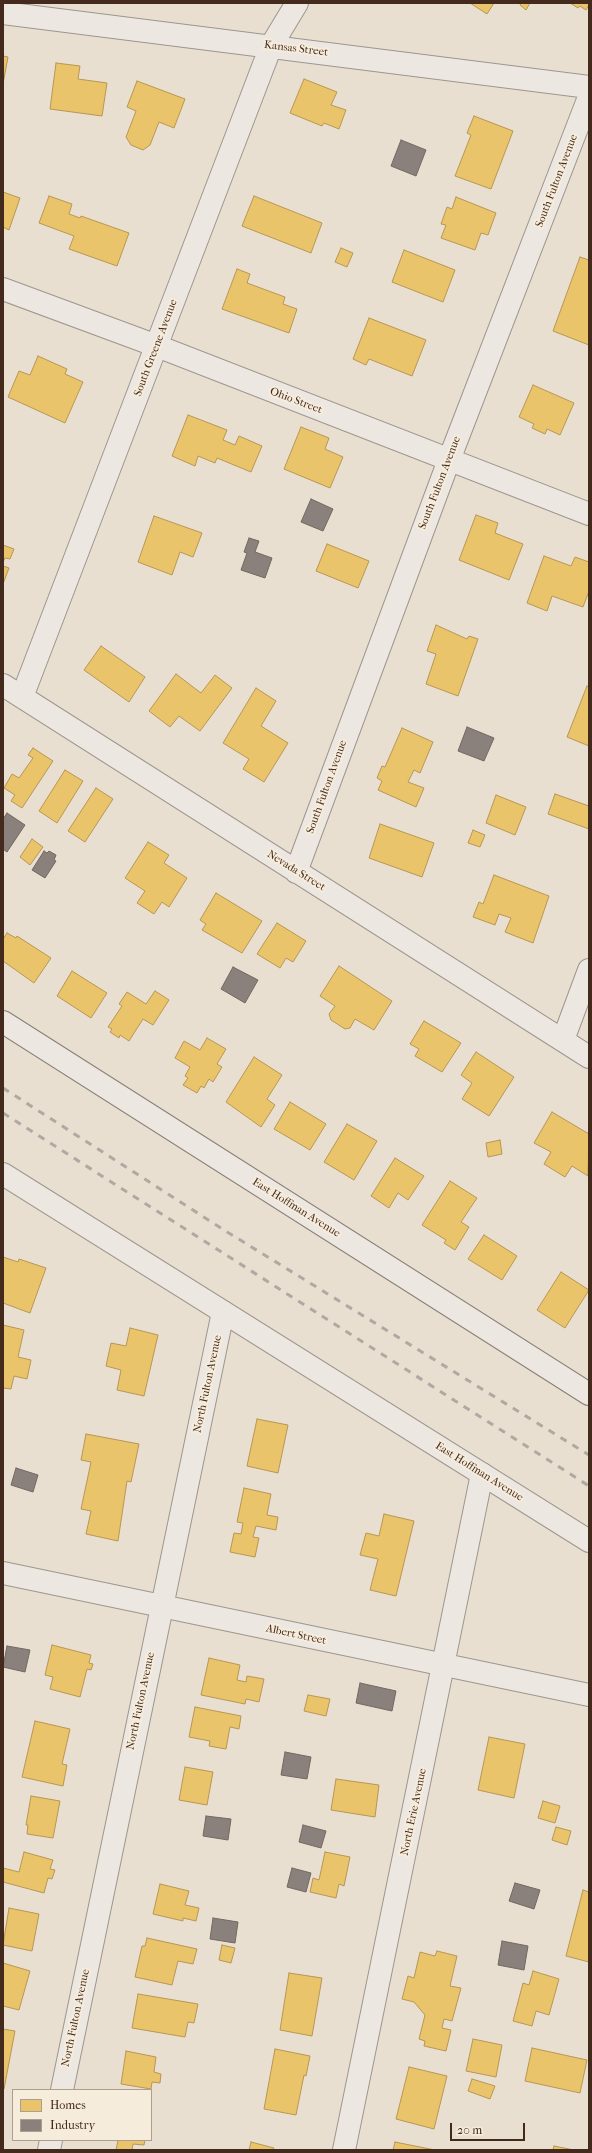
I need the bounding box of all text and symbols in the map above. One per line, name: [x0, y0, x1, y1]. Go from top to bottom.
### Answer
street label: Kansas Street: [263, 39, 329, 59]
street label: South Fulton Avenue: [533, 133, 581, 229]
street label: South Greene Avenue: [131, 298, 181, 398]
street label: Ohio Street: [268, 385, 324, 417]
street label: South Fulton Avenue: [416, 435, 464, 531]
street label: South Fulton Avenue: [304, 738, 350, 836]
street label: Nevada Street: [264, 848, 328, 894]
street label: East Hoffman Avenue: [250, 1176, 342, 1240]
street label: North Fulton Avenue: [191, 1334, 225, 1434]
street label: East Hoffman Avenue: [433, 1440, 525, 1504]
street label: Albert Street: [265, 1622, 327, 1648]
street label: North Fulton Avenue: [124, 1651, 158, 1751]
street label: North Erie Avenue: [398, 1767, 430, 1857]
street label: North Fulton Avenue: [59, 1968, 93, 2068]
legend: [12, 2089, 152, 2141]
text: Homes: [50, 2098, 86, 2112]
scale bar: [452, 2115, 527, 2141]
text: Industry: [50, 2118, 95, 2132]
text: 20 m: [457, 2123, 482, 2137]

